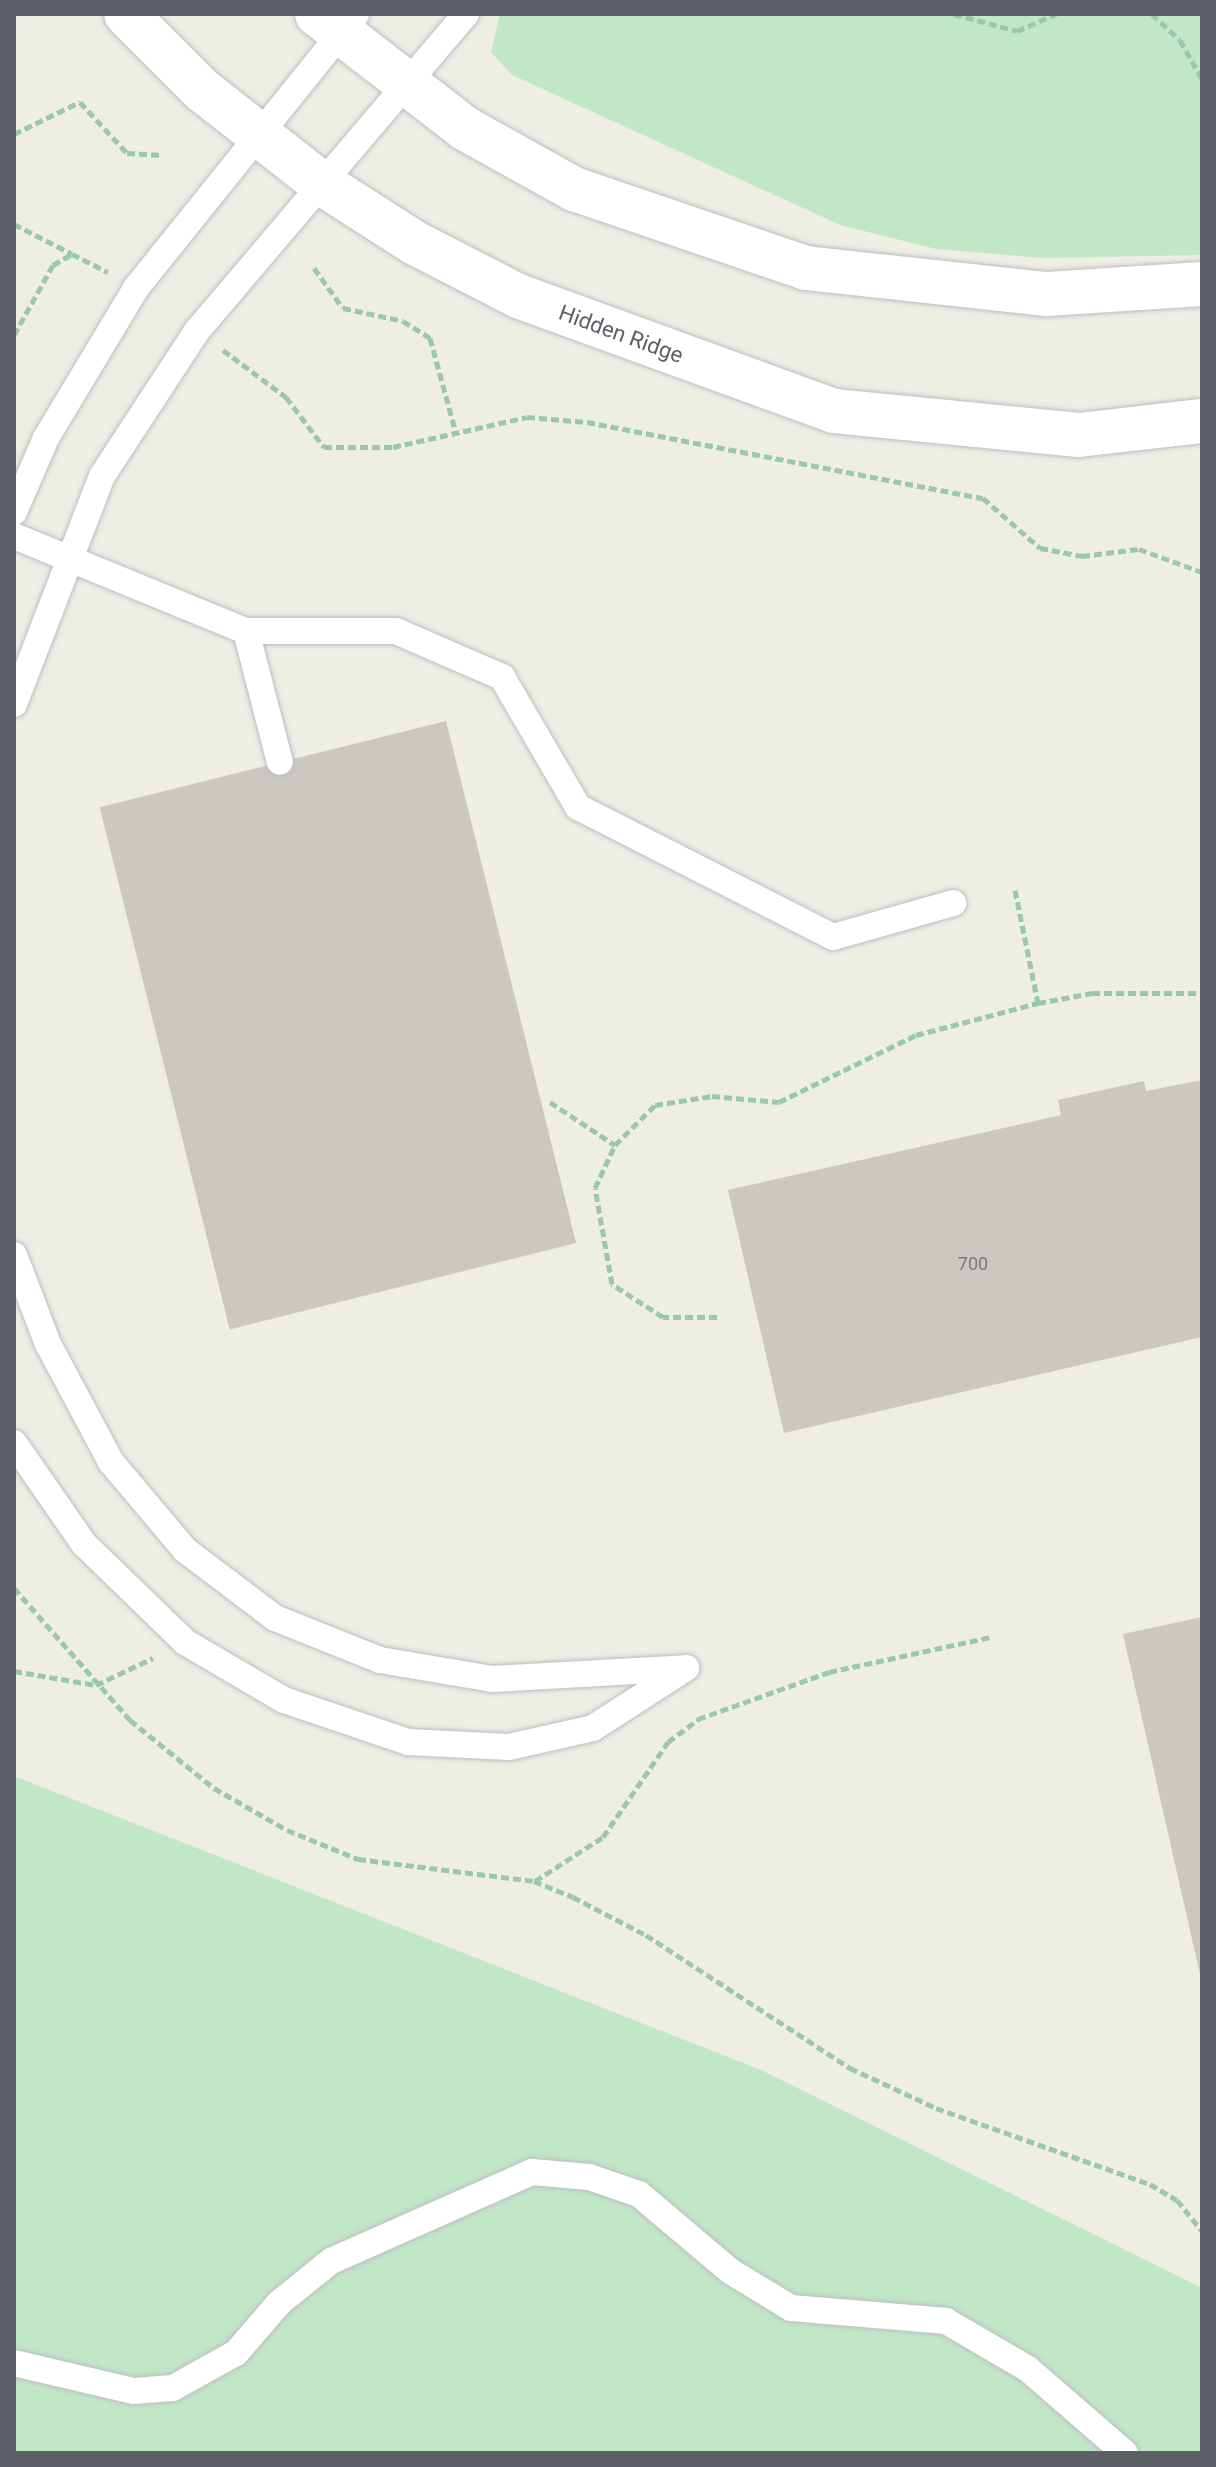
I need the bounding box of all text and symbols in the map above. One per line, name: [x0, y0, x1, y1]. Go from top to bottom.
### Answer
street label: Hidden Ridge: [555, 299, 687, 369]
house number: 700: [958, 1253, 988, 1275]

